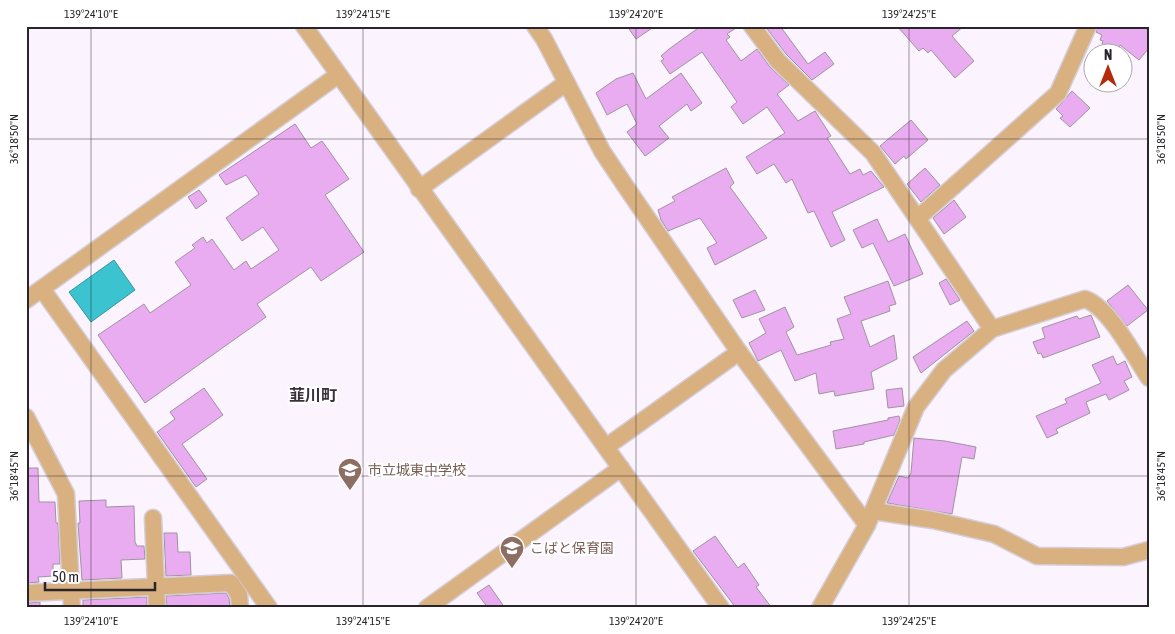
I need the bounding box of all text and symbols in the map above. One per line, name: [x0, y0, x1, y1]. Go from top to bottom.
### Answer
text: 139°24'10"E: [64, 7, 118, 21]
text: 139°24'15"E: [336, 7, 390, 21]
text: 139°24'20"E: [609, 7, 663, 21]
text: 139°24'25"E: [882, 7, 936, 21]
north arrow: [1082, 42, 1132, 92]
text: N: [1104, 47, 1112, 63]
text: 36°18'50"N: [7, 114, 21, 164]
text: 36°18'50"N: [1154, 114, 1168, 164]
district label: 韮川町: [289, 386, 337, 404]
text: 36°18'45"N: [7, 451, 21, 501]
text: 36°18'45"N: [1154, 451, 1168, 501]
school or university icon: 市立城東中学校: [337, 457, 363, 491]
place label: 市立城東中学校: [368, 462, 466, 478]
school or university icon: こばと保育園: [499, 535, 525, 569]
place label: こばと保育園: [530, 540, 614, 556]
scale bar: [45, 559, 155, 591]
text: 50 m: [52, 568, 79, 585]
text: 139°24'10"E: [64, 614, 118, 628]
text: 139°24'15"E: [336, 614, 390, 628]
text: 139°24'20"E: [609, 614, 663, 628]
text: 139°24'25"E: [882, 614, 936, 628]

